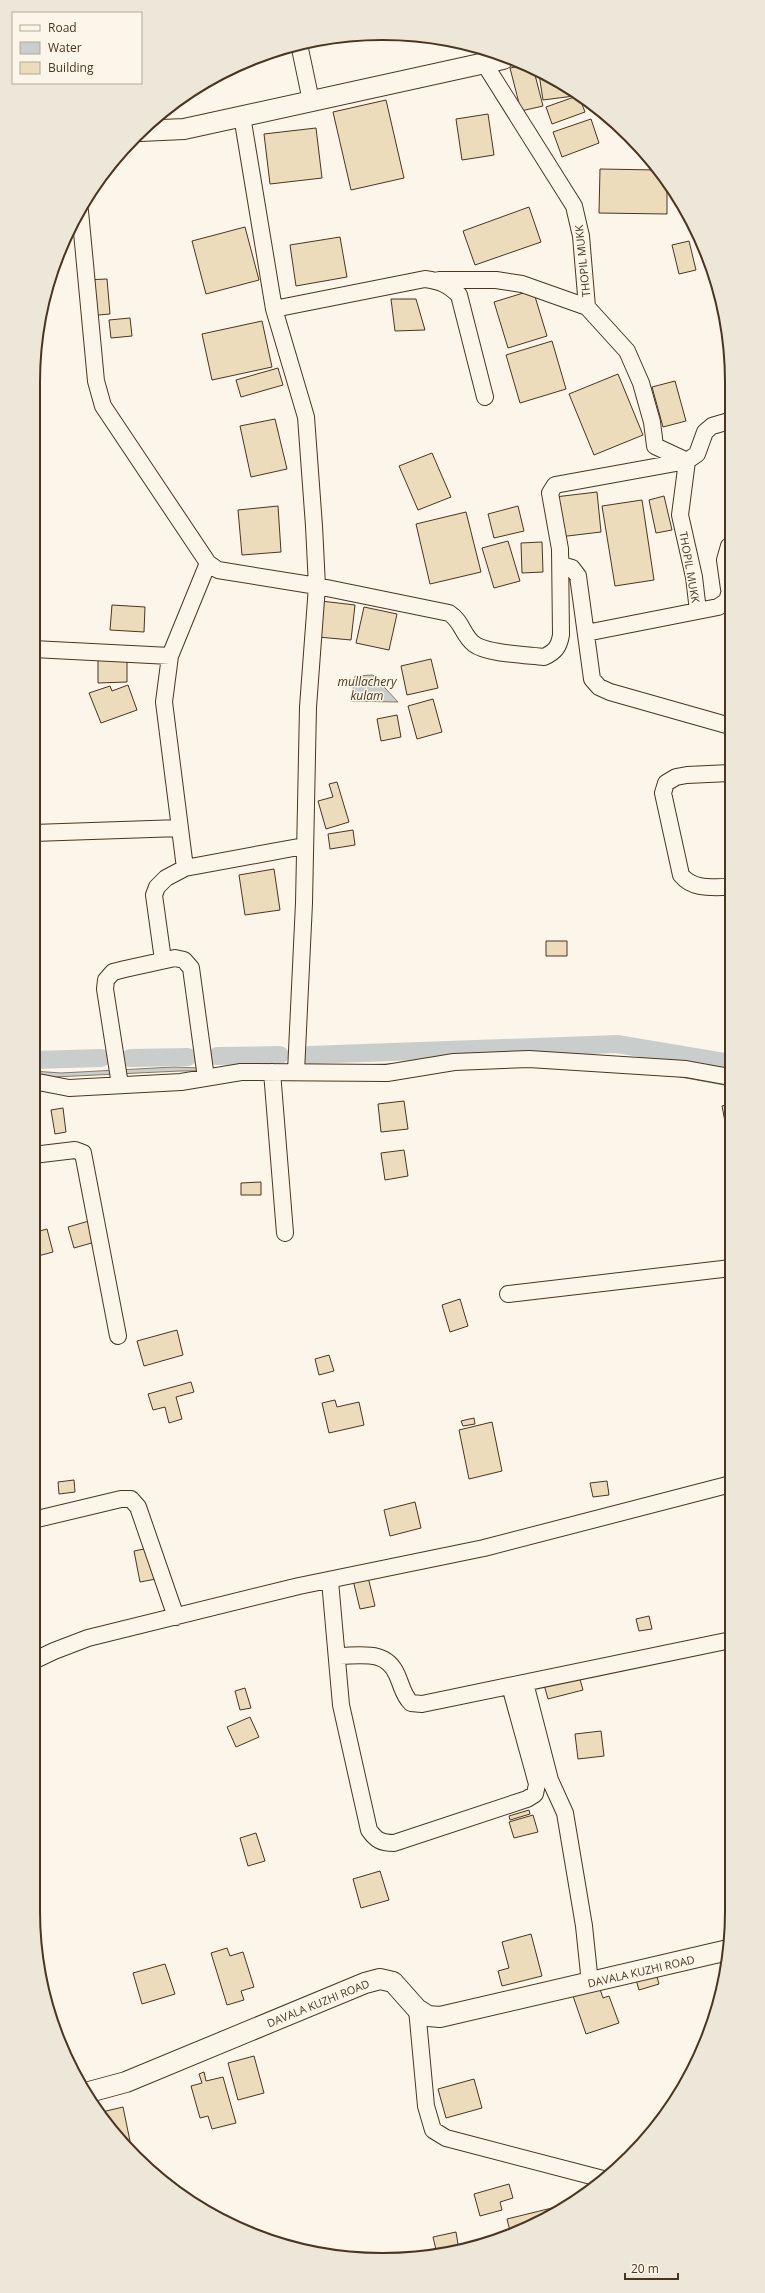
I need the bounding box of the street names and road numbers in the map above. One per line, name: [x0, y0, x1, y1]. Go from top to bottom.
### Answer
street label: THOPIL MUKK: [571, 224, 593, 298]
street label: THOPIL MUKK: [676, 530, 704, 604]
street label: DAVALA KUZHI ROAD: [586, 1951, 696, 1991]
street label: DAVALA KUZHI ROAD: [264, 1976, 372, 2030]

